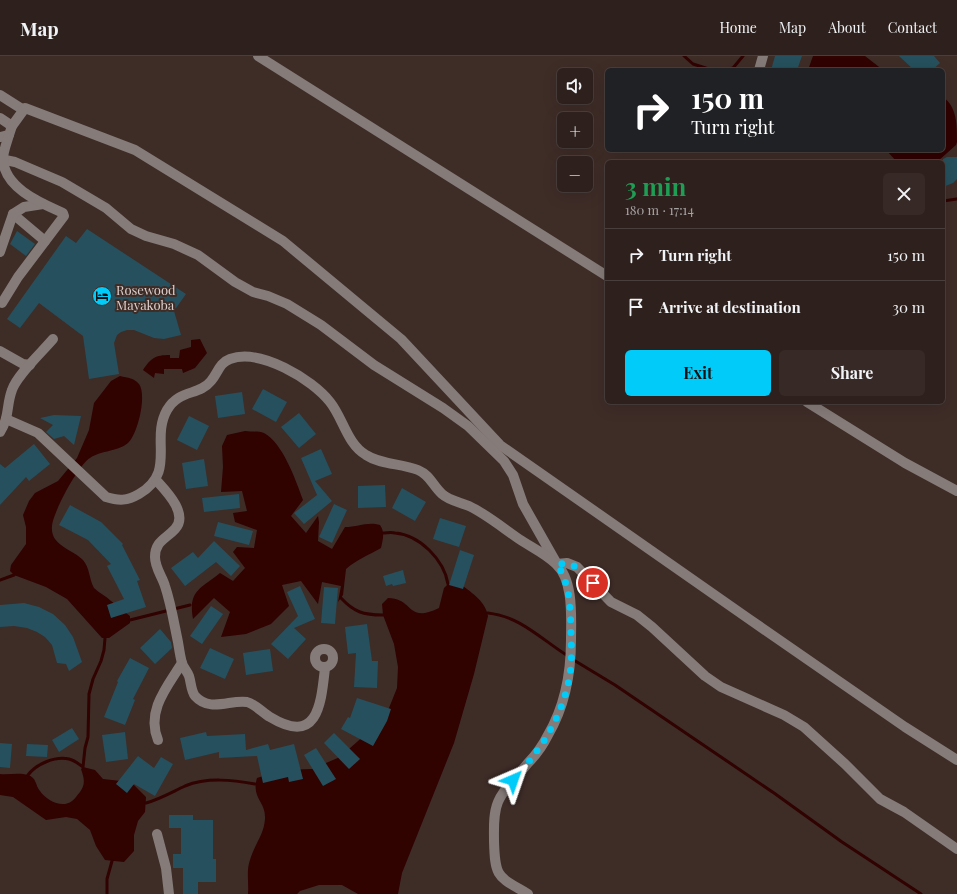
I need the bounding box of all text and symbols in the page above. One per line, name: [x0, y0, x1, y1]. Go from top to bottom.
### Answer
text: Map: [20, 15, 59, 41]
text: Home: [719, 18, 757, 37]
text: Map: [779, 18, 806, 37]
text: About: [828, 18, 866, 37]
text: Contact: [888, 18, 937, 37]
map controls: [557, 68, 593, 192]
button: sound: [557, 68, 593, 104]
text: 150 m: [691, 79, 764, 116]
icon: right: [625, 84, 677, 136]
button: +: [557, 112, 593, 148]
text: Turn right: [691, 115, 774, 139]
button: −: [557, 156, 593, 192]
text: 3 min: [625, 170, 686, 202]
button: close: [883, 173, 925, 215]
text: 180 m · 17:14: [625, 201, 694, 218]
icon: right: [625, 244, 647, 266]
text: Turn right: [659, 245, 732, 265]
text: 150 m: [887, 245, 925, 265]
place label: Rosewood Mayakoba: [116, 281, 176, 313]
hotel icon: Rosewood Mayakoba: [91, 285, 113, 307]
icon: arrive: [625, 296, 647, 318]
text: Arrive at destination: [659, 297, 801, 317]
text: 30 m: [892, 297, 925, 317]
button: Exit: [625, 350, 771, 396]
button: Share: [779, 350, 925, 396]
pin: [576, 566, 610, 600]
icon: arrive: [582, 572, 604, 594]
position arrow: [492, 759, 534, 801]

